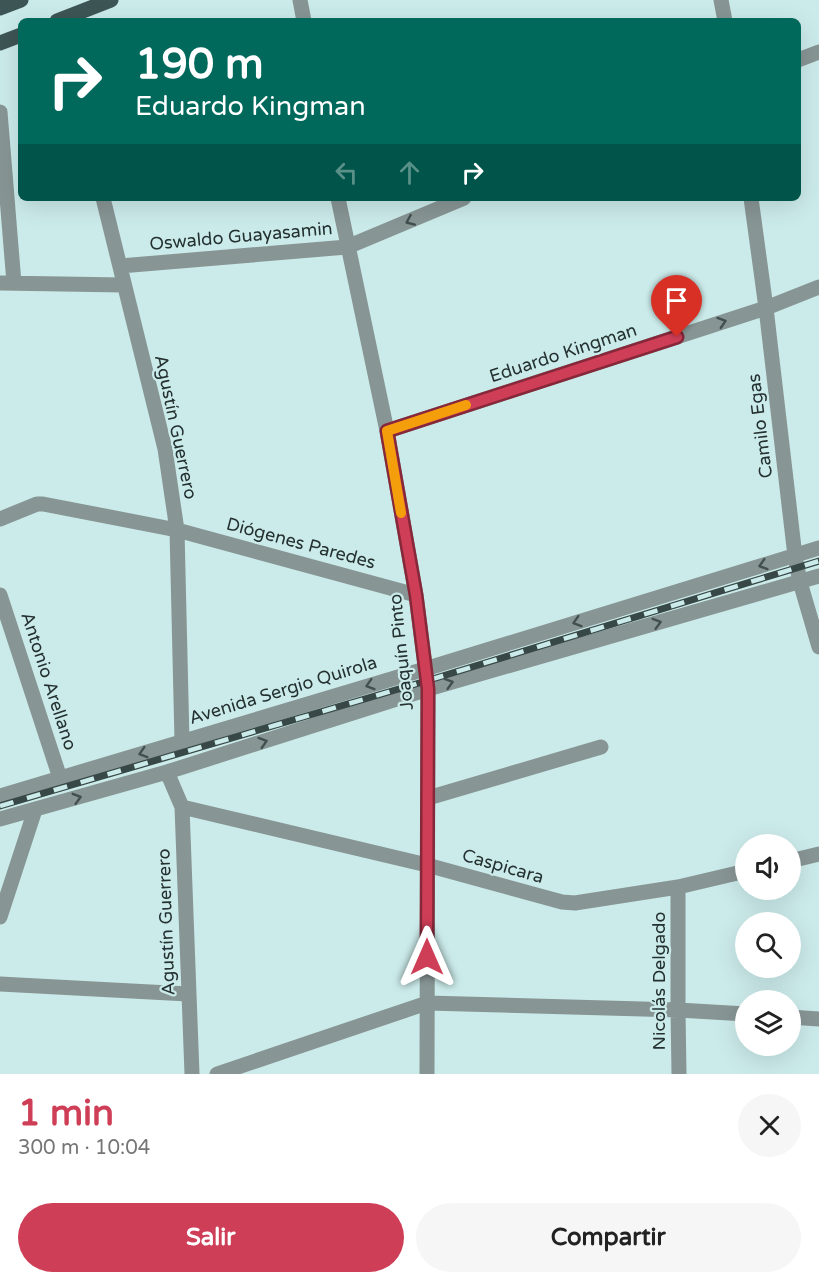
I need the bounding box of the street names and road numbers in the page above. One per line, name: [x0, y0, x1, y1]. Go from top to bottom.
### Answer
street label: Oswaldo Guayasamin: [149, 217, 333, 255]
street label: Eduardo Kingman: [486, 319, 640, 387]
street label: Agustín Guerrero: [150, 353, 202, 501]
street label: Camilo Egas: [743, 373, 777, 479]
street label: Diógenes Paredes: [224, 513, 378, 573]
street label: Joaquín Pinto: [384, 593, 418, 711]
street label: Antonio Arellano: [16, 609, 82, 753]
street label: Avenida Sergio Quirola: [186, 651, 380, 729]
street label: Caspicara: [460, 844, 546, 888]
street label: Agustín Guerrero: [152, 848, 180, 996]
street label: Nicolás Delgado: [648, 912, 670, 1050]

